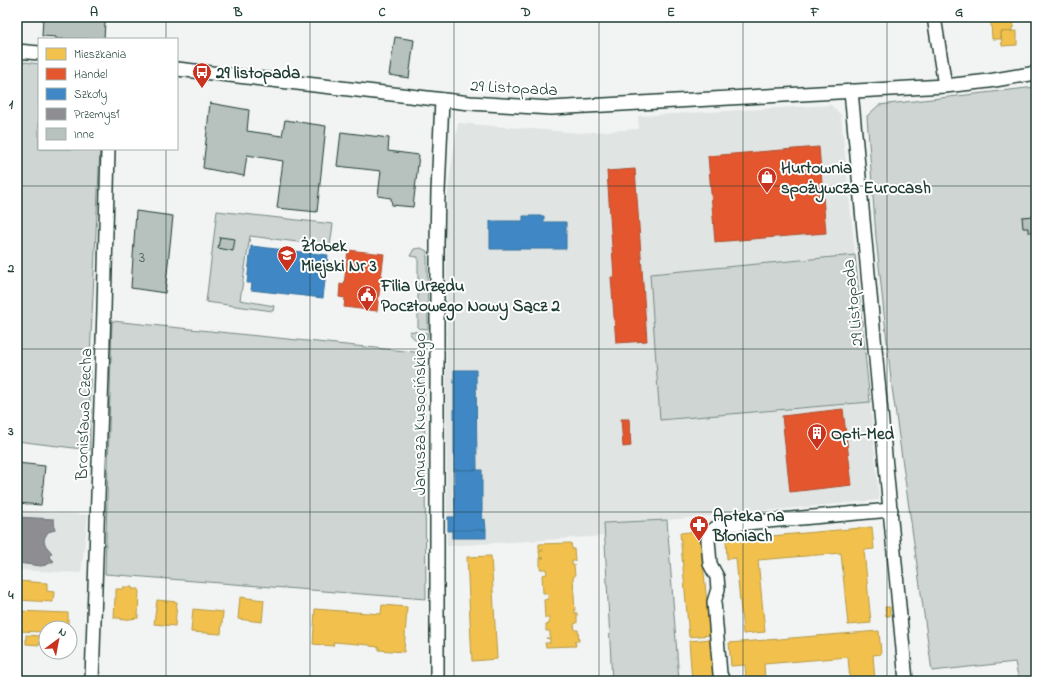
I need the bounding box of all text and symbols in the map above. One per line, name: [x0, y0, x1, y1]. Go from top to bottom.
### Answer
text: A: [90, 3, 98, 22]
text: B: [233, 3, 243, 22]
text: C: [378, 3, 386, 22]
text: D: [520, 3, 531, 22]
text: E: [667, 3, 675, 22]
text: F: [810, 3, 820, 22]
text: G: [955, 3, 963, 22]
legend: [38, 38, 178, 150]
text: Mieszkania: [74, 46, 126, 64]
bus stop icon: 29 listopada: [191, 61, 213, 89]
place label: 29 listopada: [215, 61, 300, 86]
text: Handel: [74, 66, 108, 84]
street label: 29 Listopada: [470, 74, 558, 103]
text: Szkoły: [74, 86, 108, 105]
text: 1: [9, 95, 14, 114]
text: Przemysł: [74, 106, 119, 125]
text: Inne: [74, 126, 95, 144]
place label: Hurtownia spożywcza Eurocash: [781, 156, 931, 203]
shop icon: Hurtownia spożywcza Eurocash: [756, 166, 778, 194]
place label: Żłobek Miejski Nr 3: [301, 234, 377, 279]
school or university icon: Żłobek Miejski Nr 3: [276, 244, 298, 272]
house number: 3: [139, 247, 145, 269]
street label: 29 Listopada: [836, 258, 870, 348]
text: 2: [7, 259, 15, 278]
place label: Filia Urzędu Pocztowego Nowy Sącz 2: [380, 274, 561, 321]
public building icon: Filia Urzędu Pocztowego Nowy Sącz 2: [356, 284, 378, 312]
street label: Janusza Kusocińskiego: [408, 333, 435, 495]
street label: Bronisława Czecha: [70, 348, 99, 482]
text: 3: [7, 422, 14, 441]
building icon: Opti-Med: [806, 422, 828, 450]
place label: Opti-Med: [831, 422, 894, 447]
place label: Apteka na Błoniach: [712, 504, 785, 549]
pharmacy icon: Apteka na Błoniach: [688, 514, 710, 542]
text: 4: [7, 586, 14, 605]
north arrow: [38, 620, 78, 660]
text: N: [55, 624, 70, 641]

